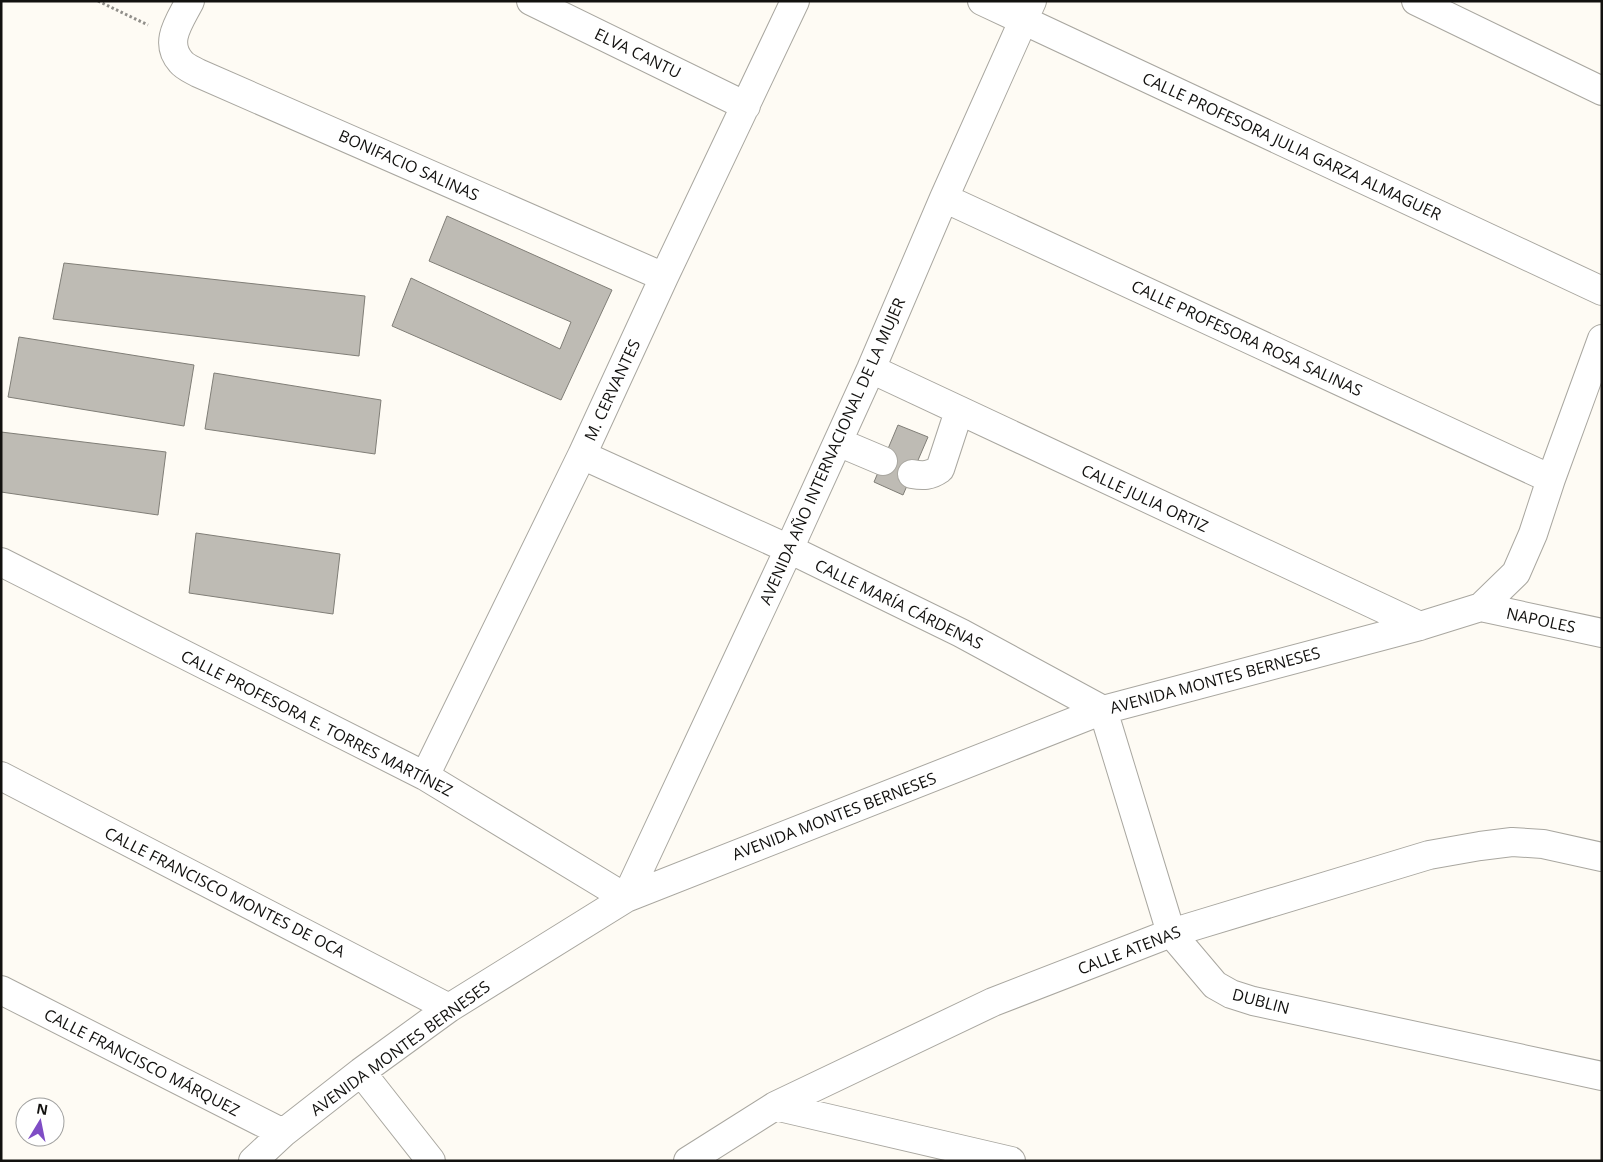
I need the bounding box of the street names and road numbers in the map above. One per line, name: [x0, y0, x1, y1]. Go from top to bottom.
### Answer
street label: ELVA CANTU: [591, 23, 685, 83]
street label: CALLE PROFESORA JULIA GARZA ALMAGUER: [1139, 67, 1445, 225]
street label: BONIFACIO SALINAS: [335, 124, 483, 206]
street label: CALLE PROFESORA ROSA SALINAS: [1128, 275, 1366, 401]
street label: AVENIDA AÑO INTERNACIONAL DE LA MUJER: [754, 294, 910, 608]
street label: M. CERVANTES: [579, 335, 645, 444]
street label: CALLE JULIA ORTIZ: [1078, 459, 1212, 537]
street label: CALLE MARÍA CÁRDENAS: [811, 554, 987, 654]
street label: NAPOLES: [1504, 602, 1578, 638]
street label: AVENIDA MONTES BERNESES: [1107, 641, 1323, 719]
street label: CALLE PROFESORA E. TORRES MARTÍNEZ: [177, 645, 457, 801]
street label: AVENIDA MONTES BERNESES: [729, 767, 939, 865]
street label: CALLE FRANCISCO MONTES DE OCA: [101, 822, 350, 963]
street label: CALLE ATENAS: [1074, 920, 1184, 980]
street label: AVENIDA MONTES BERNESES: [306, 975, 494, 1121]
street label: DUBLIN: [1230, 983, 1292, 1019]
street label: CALLE FRANCISCO MÁRQUEZ: [41, 1004, 243, 1120]

